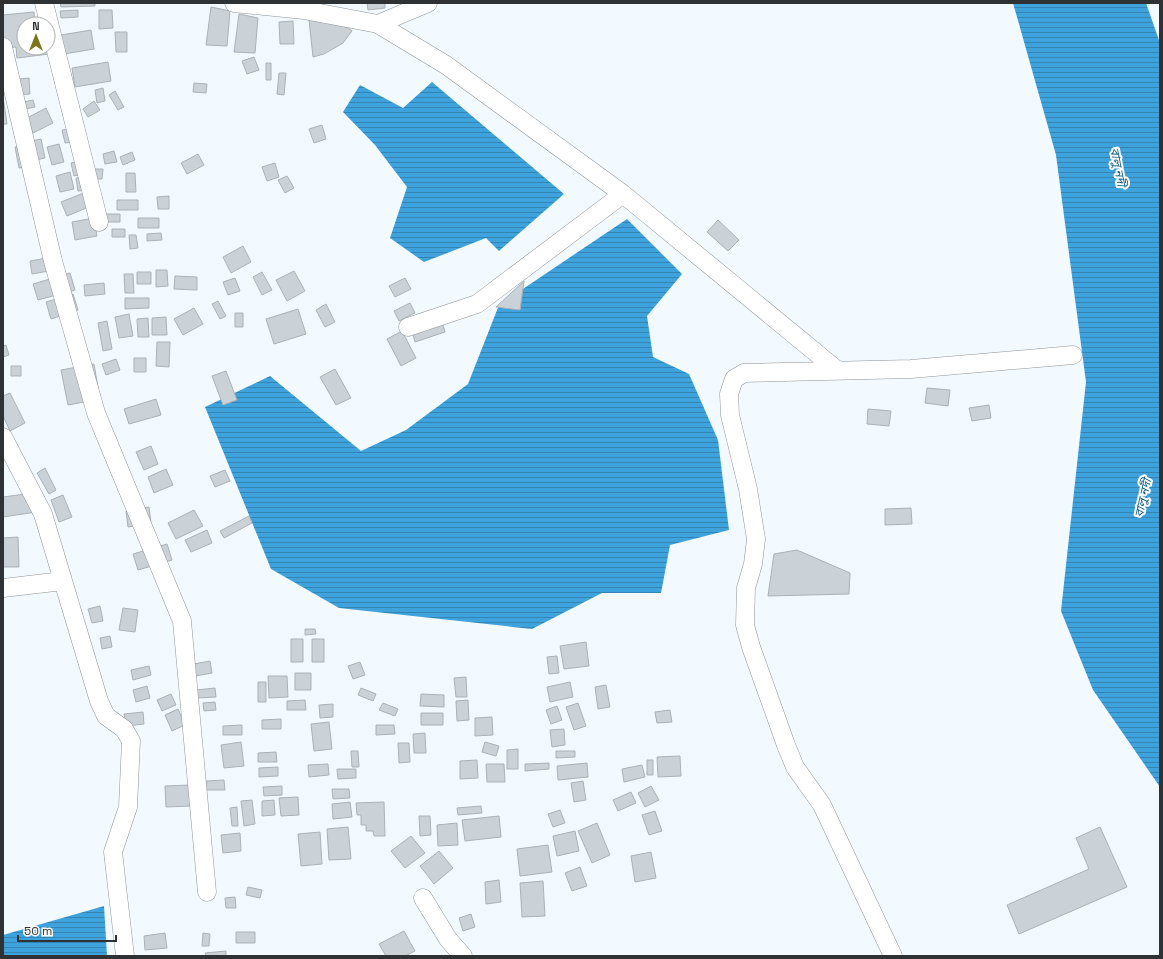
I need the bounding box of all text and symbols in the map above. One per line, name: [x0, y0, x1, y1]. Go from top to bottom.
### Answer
north arrow: [16, 16, 56, 56]
text: N: [32, 19, 40, 33]
water label: বালু নদী: [1106, 146, 1130, 191]
water label: বালু নদী: [1131, 474, 1156, 519]
scale bar: [18, 917, 116, 943]
text: 50 m: [24, 923, 52, 939]

